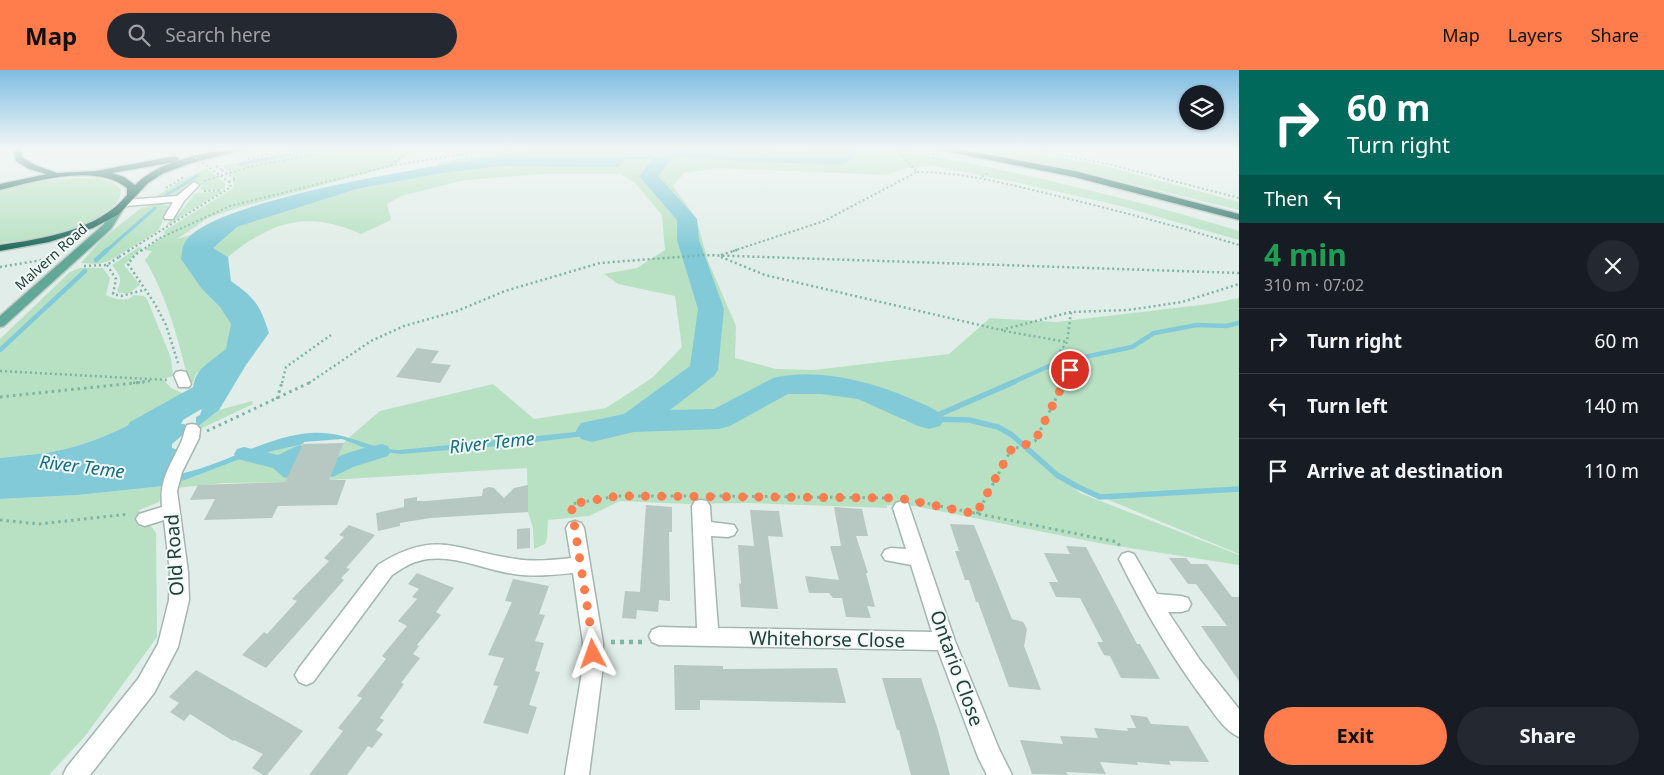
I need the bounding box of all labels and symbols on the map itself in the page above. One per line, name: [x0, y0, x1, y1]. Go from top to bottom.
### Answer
street label: Malvern Road: [11, 219, 91, 294]
pin: [1049, 349, 1091, 391]
water label: River Teme: [448, 426, 536, 458]
water label: River Teme: [38, 449, 126, 483]
street label: Old Road: [158, 513, 190, 597]
street label: Ontario Close: [924, 606, 990, 730]
street label: Whitehorse Close: [749, 625, 905, 653]
position arrow: [566, 627, 618, 679]

